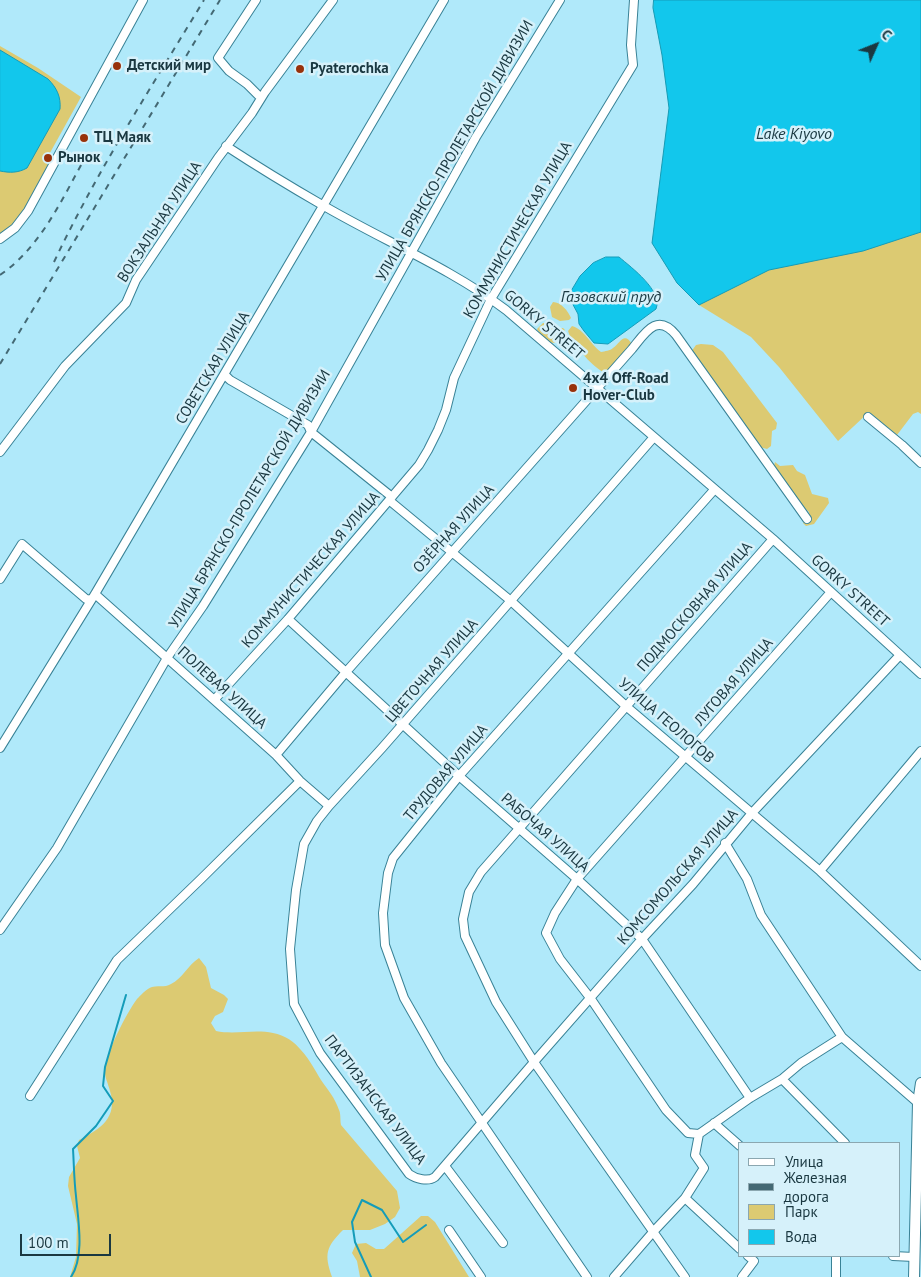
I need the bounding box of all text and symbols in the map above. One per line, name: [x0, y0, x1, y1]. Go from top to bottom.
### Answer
street label: УЛИЦА БРЯНСКО-ПРОЛЕТАРСКОЙ ДИВИЗИИ: [373, 17, 537, 285]
north arrow: [851, 20, 901, 70]
text: С: [878, 26, 896, 44]
place label: Детский мир: [127, 57, 211, 75]
marker: Детский мир: [111, 60, 123, 72]
place label: Pyaterochka: [310, 60, 389, 78]
marker: Pyaterochka: [294, 63, 306, 75]
water label: Lake Kiyovo: [756, 124, 832, 144]
place label: ТЦ Маяк: [94, 129, 151, 147]
marker: ТЦ Маяк: [78, 132, 90, 144]
street label: КОММУНИСТИЧЕСКАЯ УЛИЦА: [460, 138, 576, 322]
place label: Рынок: [58, 149, 100, 167]
marker: Рынок: [42, 152, 54, 164]
street label: ВОКЗАЛЬНАЯ УЛИЦА: [114, 158, 206, 286]
street label: GORKY STREET: [500, 286, 588, 364]
water label: Газовский пруд: [561, 287, 661, 307]
street label: СОВЕТСКАЯ УЛИЦА: [172, 308, 254, 428]
street label: УЛИЦА БРЯНСКО-ПРОЛЕТАРСКОЙ ДИВИЗИИ: [165, 367, 335, 631]
place label: 4x4 Off-Road Hover-Club: [583, 370, 669, 405]
marker: 4x4 Off-Road Hover-Club: [567, 382, 579, 394]
street label: ОЗЁРНАЯ УЛИЦА: [410, 481, 498, 577]
street label: КОММУНИСТИЧЕСКАЯ УЛИЦА: [238, 488, 384, 652]
street label: ПОДМОСКОВНАЯ УЛИЦА: [634, 538, 756, 676]
street label: GORKY STREET: [807, 551, 893, 631]
street label: ЦВЕТОЧНАЯ УЛИЦА: [382, 615, 482, 727]
street label: ЛУГОВАЯ УЛИЦА: [691, 634, 777, 730]
street label: ПОЛЕВАЯ УЛИЦА: [174, 643, 270, 733]
street label: УЛИЦА ГЕОЛОГОВ: [615, 675, 717, 767]
street label: ТРУДОВАЯ УЛИЦА: [400, 721, 492, 825]
street label: РАБОЧАЯ УЛИЦА: [497, 790, 593, 876]
street label: КОМСОМОЛЬСКАЯ УЛИЦА: [614, 805, 742, 949]
street label: ПАРТИЗАНСКАЯ УЛИЦА: [320, 1032, 430, 1168]
legend: [738, 1142, 901, 1257]
text: Улица: [785, 1152, 823, 1171]
text: Железная дорога: [784, 1168, 847, 1206]
text: Парк: [785, 1202, 818, 1221]
scale bar: [22, 1224, 114, 1256]
text: Вода: [785, 1227, 817, 1246]
text: 100 m: [28, 1233, 69, 1252]

